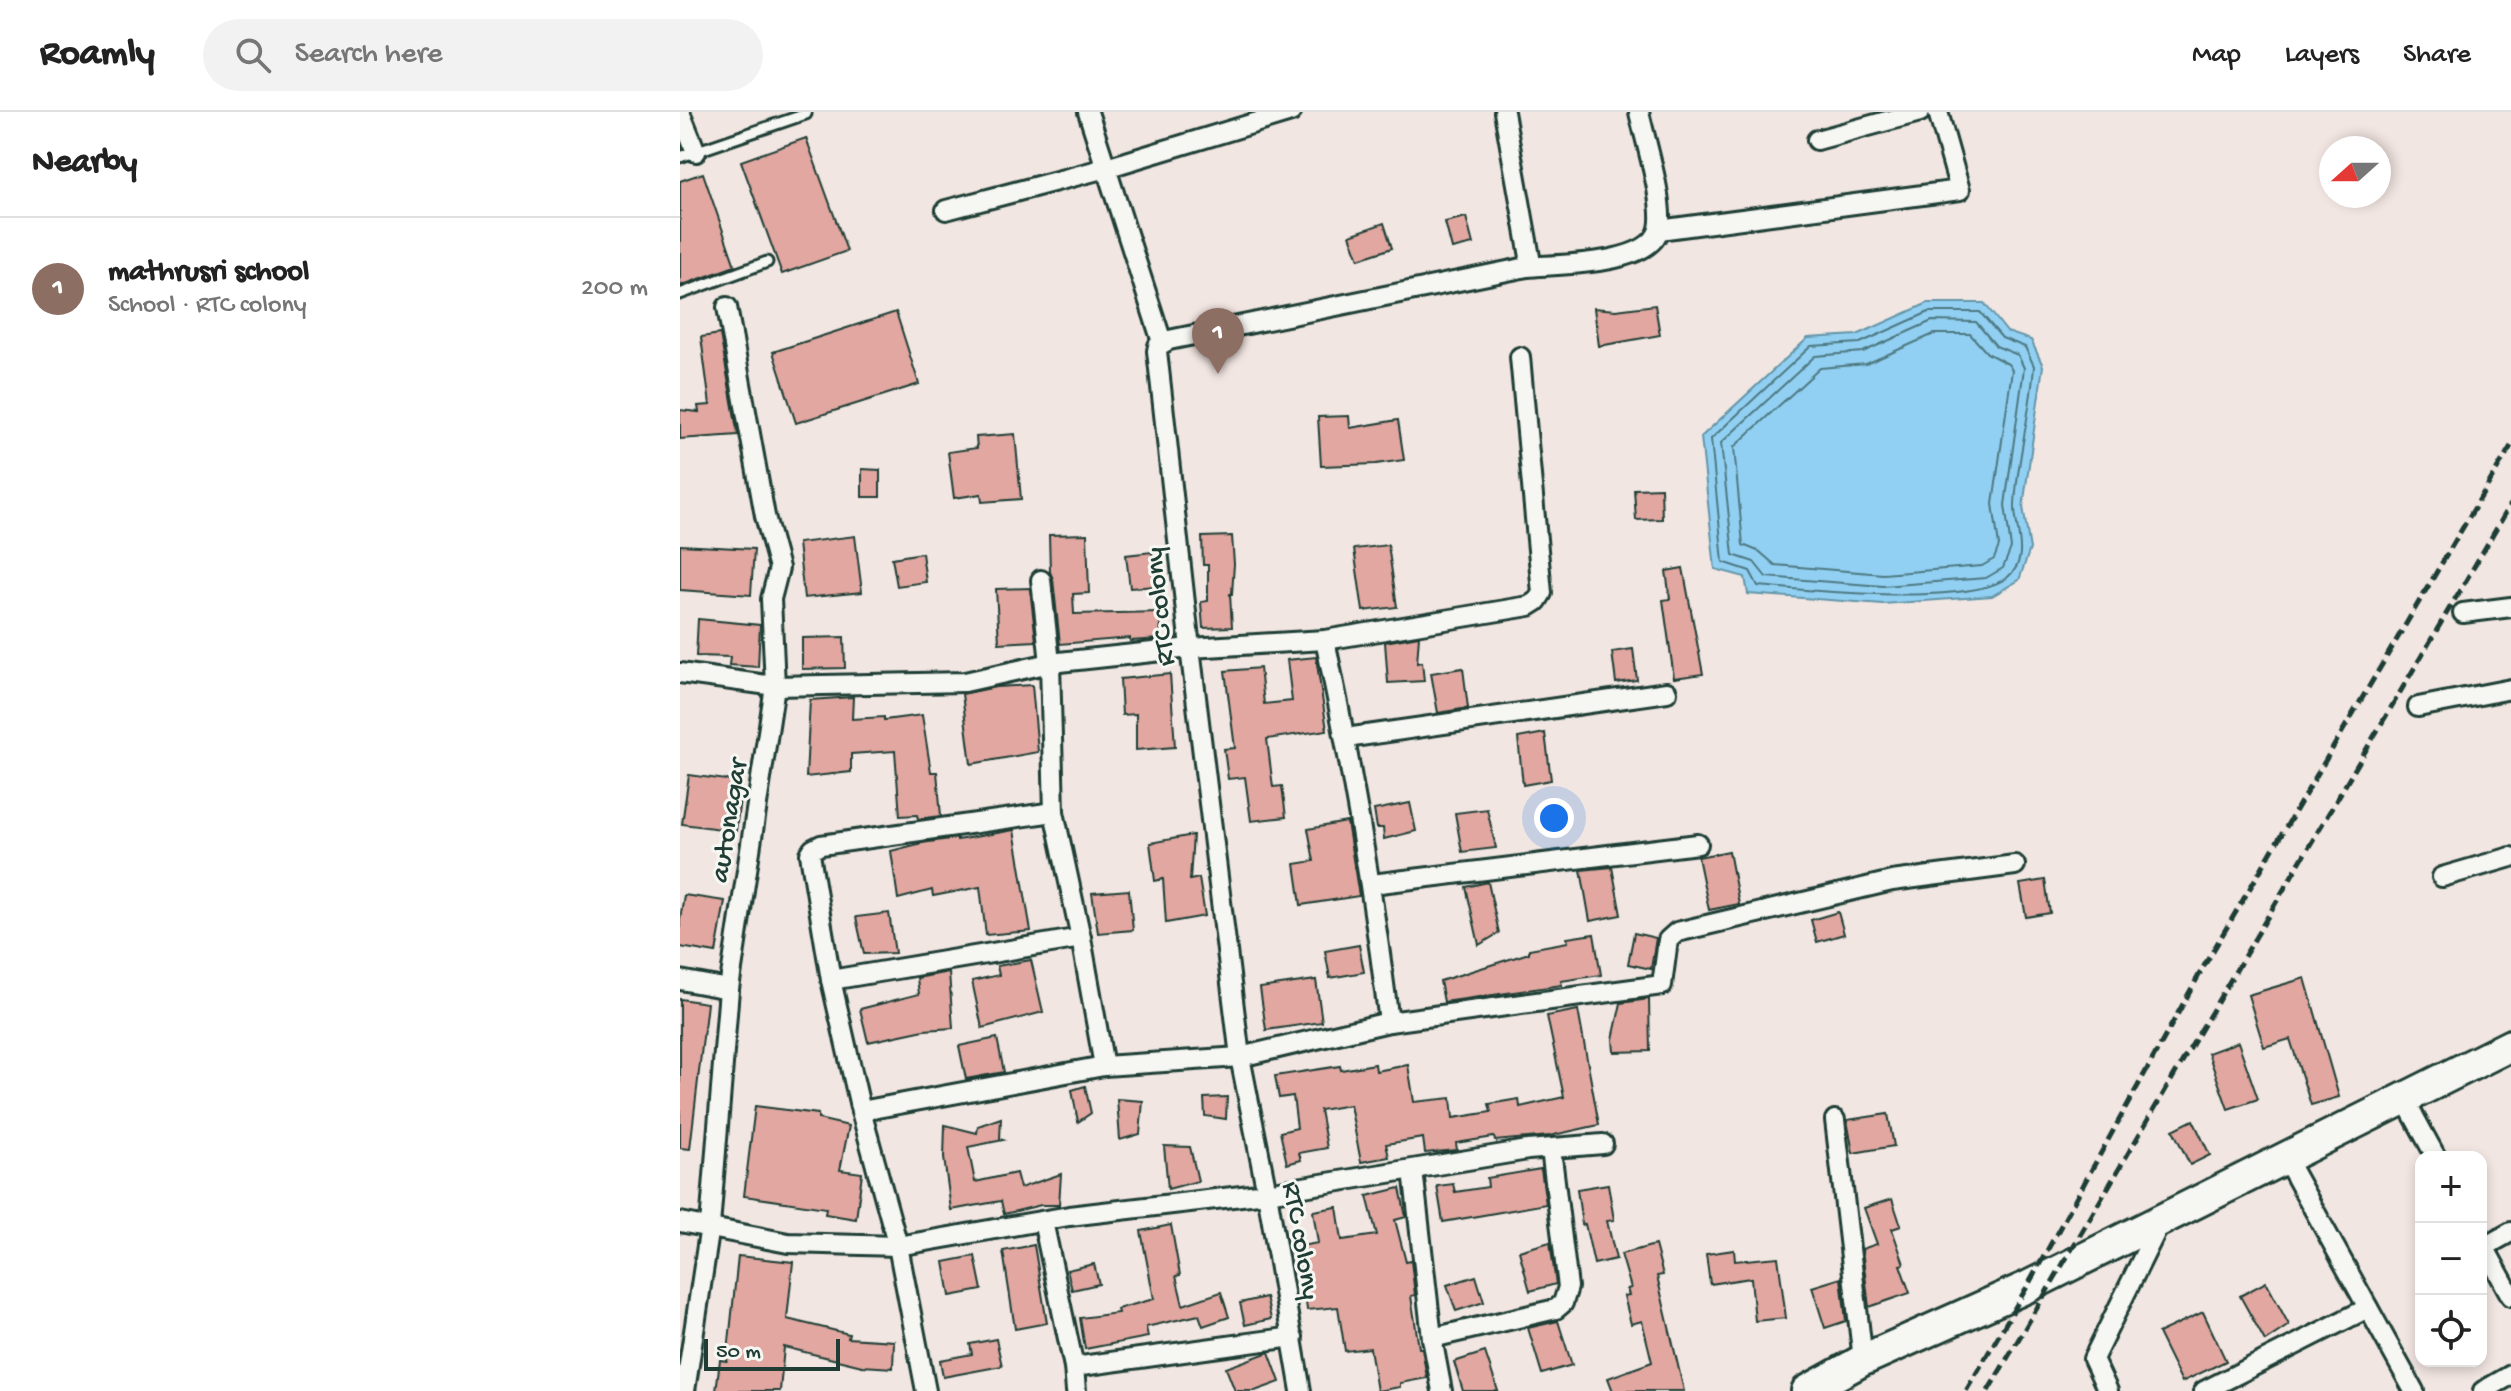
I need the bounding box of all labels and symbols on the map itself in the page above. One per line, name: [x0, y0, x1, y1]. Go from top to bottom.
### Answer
north arrow: [2319, 136, 2391, 208]
pin: 1: [1192, 308, 1244, 374]
street label: RTC colony: [1139, 545, 1184, 667]
street label: autonagar: [704, 754, 757, 885]
your location: [1534, 798, 1574, 838]
street label: RTC colony: [1273, 1179, 1326, 1302]
scale bar: [704, 1335, 840, 1371]

